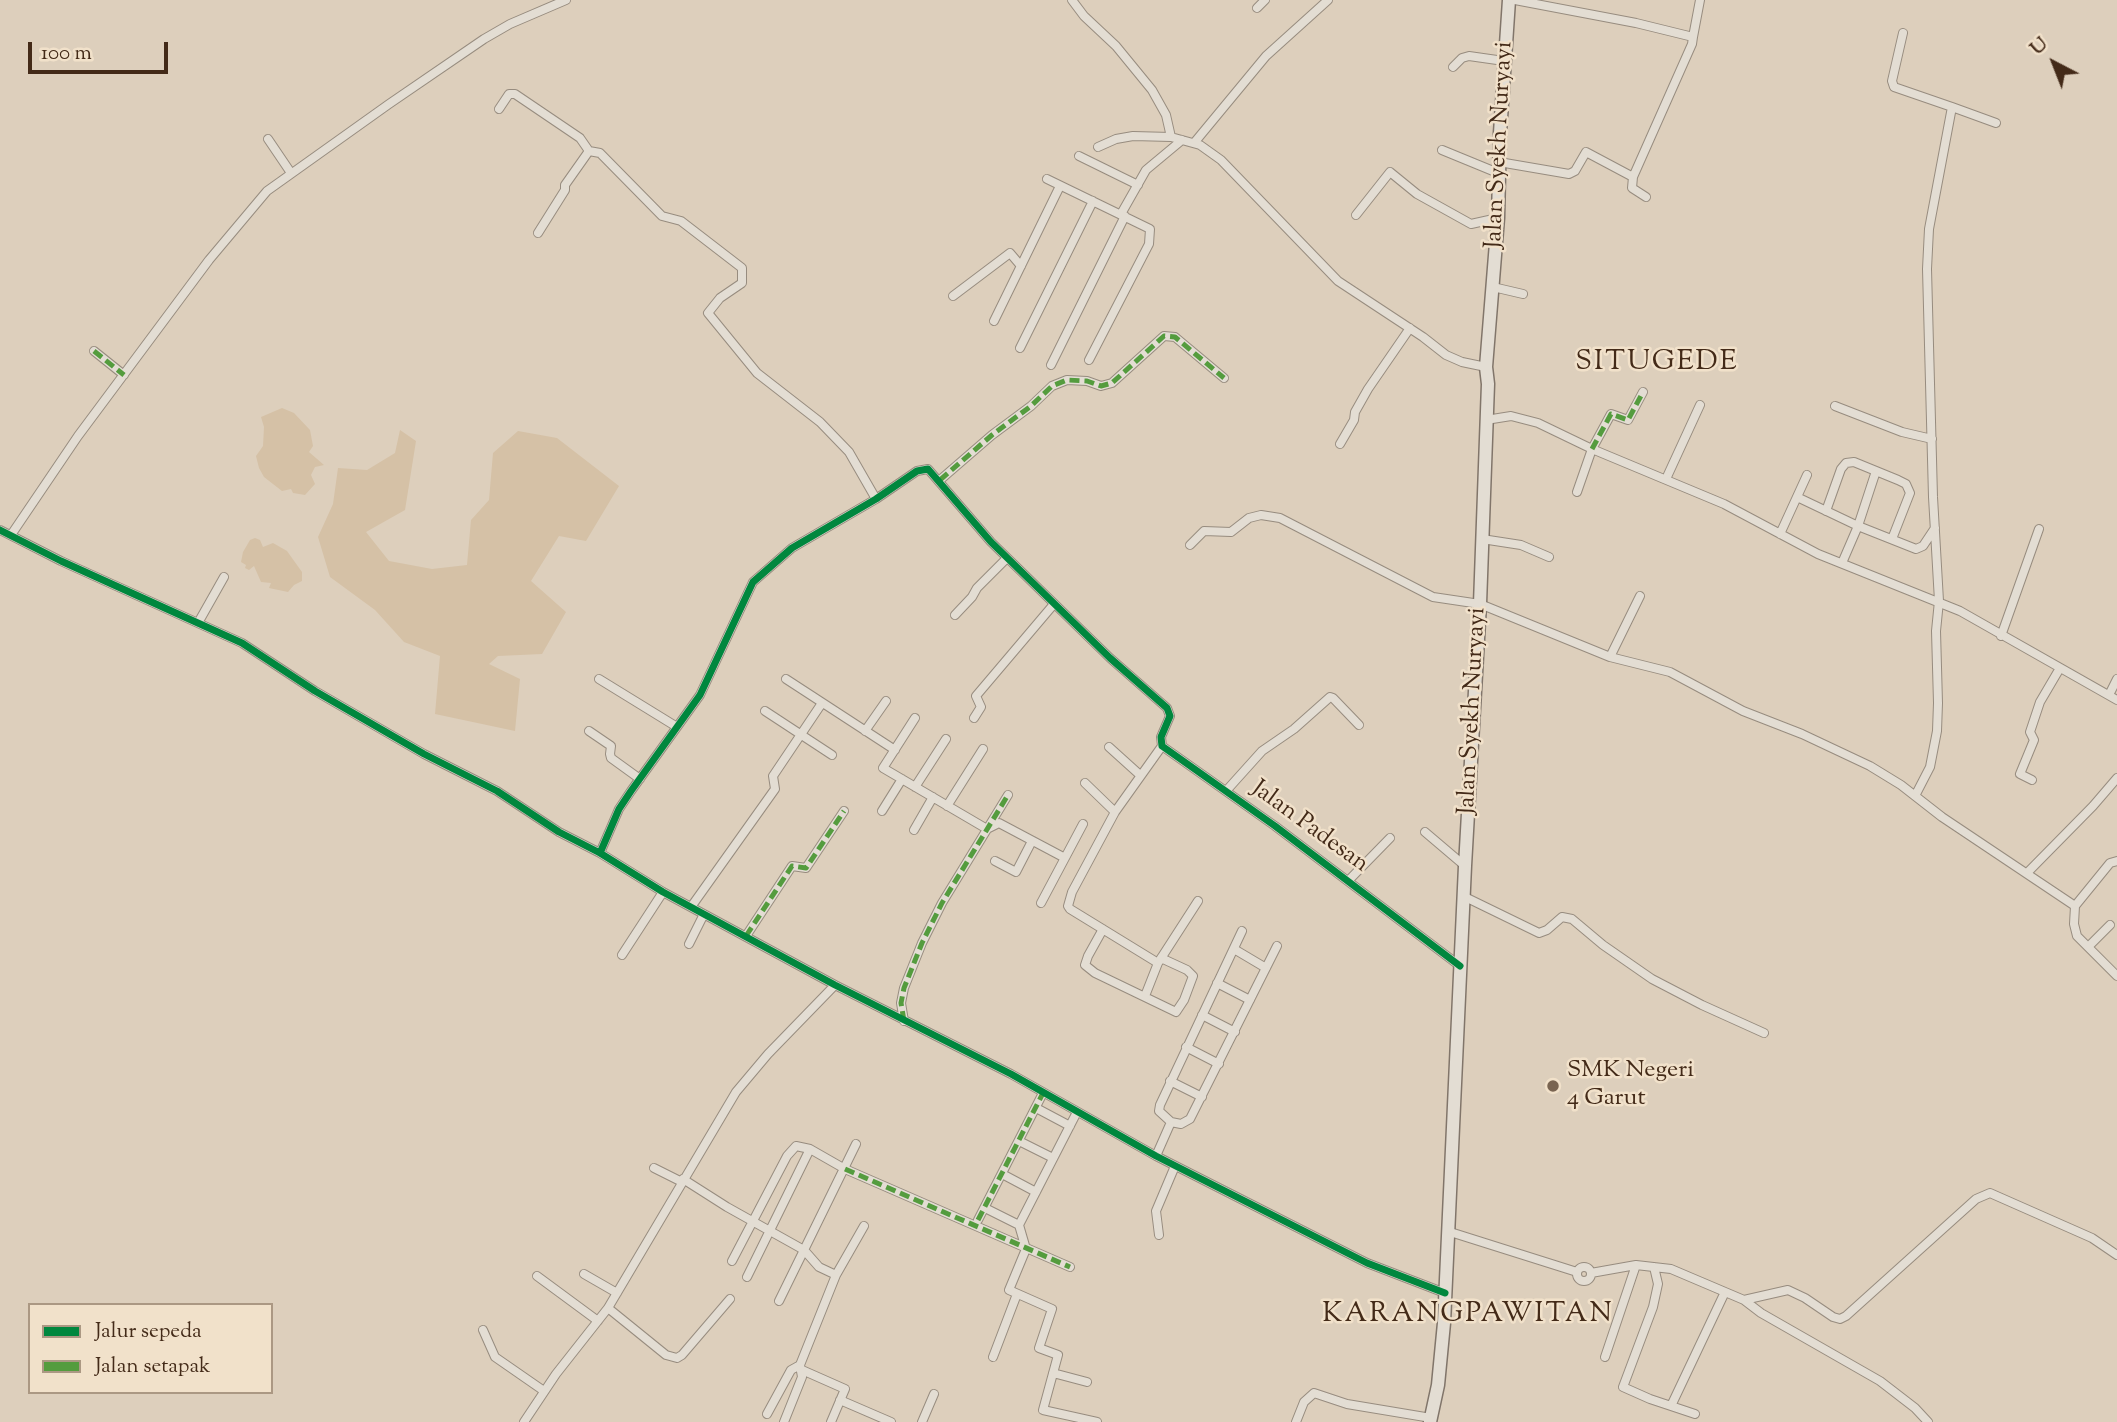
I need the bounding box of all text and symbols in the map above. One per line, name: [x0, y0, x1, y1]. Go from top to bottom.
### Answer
scale bar: [32, 28, 172, 72]
north arrow: [2019, 28, 2089, 98]
text: U: [2025, 32, 2054, 62]
text: 100 m: [41, 39, 92, 69]
street label: Jalan Syekh Nuryayi: [1481, 41, 1521, 249]
district label: SITUGEDE: [1576, 347, 1738, 381]
street label: Jalan Syekh Nuryayi: [1454, 607, 1494, 815]
street label: Jalan Padesan: [1245, 776, 1373, 880]
place label: SMK Negeri 4 Garut: [1567, 1058, 1694, 1114]
marker: SMK Negeri 4 Garut: [1545, 1078, 1561, 1094]
district label: KARANGPAWITAN: [1324, 1299, 1612, 1333]
legend: [28, 1303, 273, 1394]
text: Jalur sepeda: [95, 1317, 202, 1347]
text: Jalan setapak: [95, 1352, 211, 1382]

